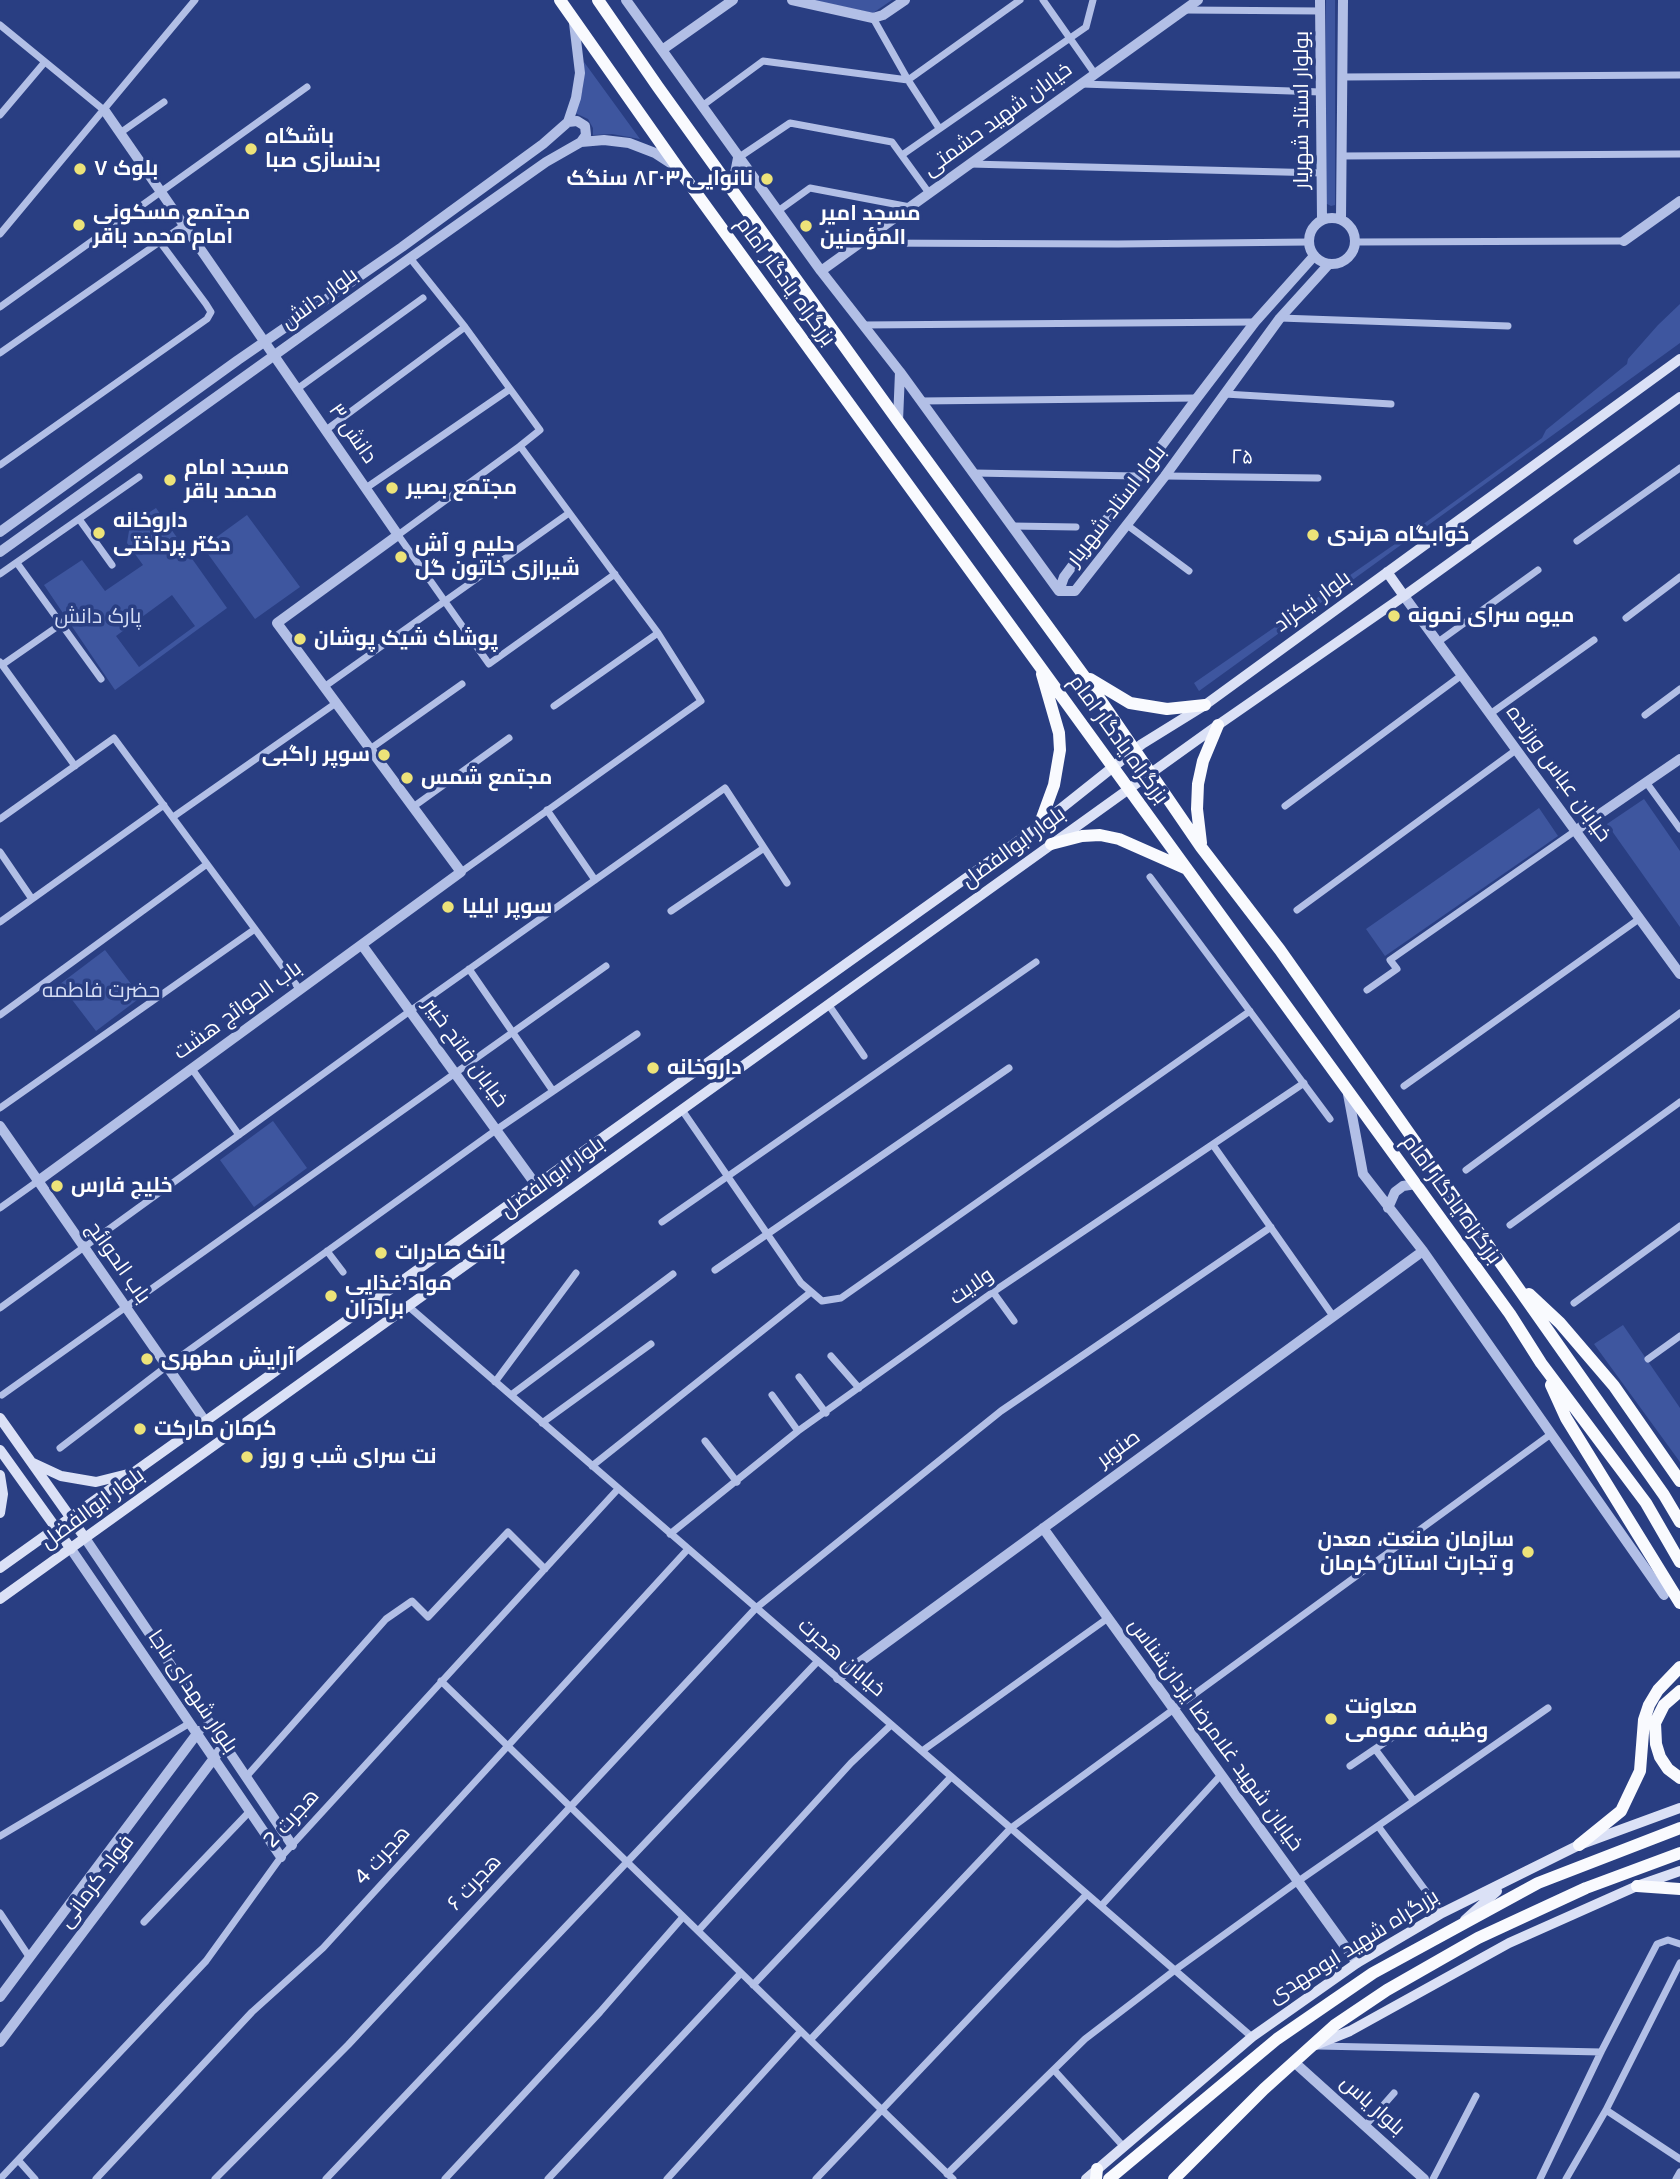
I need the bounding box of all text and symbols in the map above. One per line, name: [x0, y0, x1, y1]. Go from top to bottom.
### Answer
street label: بولوار استاد شهریار: [1289, 31, 1315, 189]
street label: خیابان شهید حشمتی: [919, 57, 1077, 183]
place label: باشگاه بدنسازی صبا: [265, 124, 381, 174]
marker: باشگاه بدنسازی صبا: [243, 141, 259, 157]
place label: بلوک ۷: [94, 156, 158, 182]
marker: بلوک ۷: [72, 161, 88, 177]
place label: نانوایی ۸۲۰۳ سنگک: [566, 166, 753, 192]
marker: نانوایی ۸۲۰۳ سنگک: [759, 171, 775, 187]
place label: مجتمع مسکونی امام محمد باقر: [93, 200, 250, 250]
place label: مسجد امیر المؤمنین: [820, 201, 921, 251]
street label: بزرگراه یادگار امام: [730, 213, 840, 351]
marker: مجتمع مسکونی امام محمد باقر: [71, 217, 87, 233]
marker: مسجد امیر المؤمنین: [798, 218, 814, 234]
street label: بلوار دانش: [277, 263, 363, 335]
street label: دانش ۳: [322, 399, 382, 469]
street label: بلوار استاد شهریار: [1062, 440, 1172, 572]
street label: ۲۵: [1231, 445, 1253, 471]
place label: مسجد امام محمد باقر: [184, 455, 289, 505]
marker: مسجد امام محمد باقر: [162, 472, 178, 488]
place label: مجتمع بصیر: [406, 475, 517, 501]
marker: مجتمع بصیر: [384, 480, 400, 496]
place label: داروخانه دکتر پرداختی: [113, 508, 231, 558]
place label: خوابگاه هرندی: [1327, 522, 1470, 548]
marker: داروخانه دکتر پرداختی: [91, 525, 107, 541]
marker: خوابگاه هرندی: [1305, 527, 1321, 543]
place label: حلیم و آش شیرازی خاتون گل: [415, 532, 580, 582]
marker: حلیم و آش شیرازی خاتون گل: [393, 549, 409, 565]
street label: بلوار نیکزاد: [1270, 566, 1356, 638]
place label: میوه سرای نمونه: [1408, 603, 1574, 629]
park label: پارک دانش: [55, 604, 141, 630]
marker: میوه سرای نمونه: [1386, 608, 1402, 624]
place label: پوشاک شیک پوشان: [314, 626, 498, 652]
marker: پوشاک شیک پوشان: [292, 631, 308, 647]
street label: بزرگراه یادگار امام: [1063, 671, 1173, 809]
street label: خیابان عباس ورزنده: [1500, 701, 1616, 847]
place label: سوپر راگبی: [262, 742, 370, 768]
marker: سوپر راگبی: [376, 747, 392, 763]
place label: مجتمع شمس: [421, 765, 552, 791]
marker: مجتمع شمس: [399, 770, 415, 786]
street label: بلوار ابوالفضل: [957, 802, 1071, 894]
place label: سوپر ایلیا: [462, 894, 552, 920]
marker: سوپر ایلیا: [440, 899, 456, 915]
street label: باب الحوائج هشت: [169, 956, 307, 1066]
park label: حضرت فاطمه: [42, 978, 160, 1004]
street label: خیابان فاتح خیبر: [417, 994, 513, 1112]
place label: داروخانه: [667, 1055, 742, 1081]
marker: داروخانه: [645, 1060, 661, 1076]
street label: بزرگراه یادگار امام: [1396, 1131, 1506, 1269]
street label: بلوار ابوالفضل: [496, 1132, 610, 1224]
place label: خلیج فارس: [71, 1173, 173, 1199]
marker: خلیج فارس: [49, 1178, 65, 1194]
street label: باب الحوائج: [81, 1217, 155, 1309]
place label: بانک صادرات: [395, 1240, 506, 1266]
marker: بانک صادرات: [373, 1245, 389, 1261]
street label: ولایت: [945, 1263, 999, 1311]
place label: مواد غذایی برادران: [345, 1271, 452, 1321]
marker: مواد غذایی برادران: [323, 1288, 339, 1304]
place label: آرایش مطهری: [161, 1346, 295, 1372]
marker: آرایش مطهری: [139, 1351, 155, 1367]
place label: کرمان مارکت: [154, 1416, 277, 1442]
marker: کرمان مارکت: [132, 1421, 148, 1437]
street label: صنوبر: [1092, 1425, 1146, 1473]
place label: نت سرای شب و روز: [261, 1444, 437, 1470]
marker: نت سرای شب و روز: [239, 1449, 255, 1465]
street label: بلوار ابوالفضل: [36, 1463, 150, 1555]
place label: سازمان صنعت، معدن و تجارت استان کرمان: [1318, 1527, 1514, 1577]
marker: سازمان صنعت، معدن و تجارت استان کرمان: [1520, 1544, 1536, 1560]
street label: خیابان هجرت: [792, 1613, 890, 1703]
street label: خیابان شهید غلامرضا یزدان‌شناس: [1122, 1614, 1308, 1856]
street label: بلوار شهدای ناجا: [142, 1626, 242, 1758]
place label: معاونت وظیفه عمومی: [1345, 1694, 1488, 1744]
marker: معاونت وظیفه عمومی: [1323, 1711, 1339, 1727]
street label: هجرت 2: [259, 1784, 325, 1854]
street label: هجرت 4: [350, 1821, 416, 1891]
street label: فواد کرمانی: [54, 1831, 140, 1933]
street label: هجرت ۶: [443, 1850, 507, 1916]
street label: بزرگراه شهید ابومهدی: [1264, 1884, 1444, 2010]
street label: بلوار یاس: [1335, 2071, 1409, 2141]

